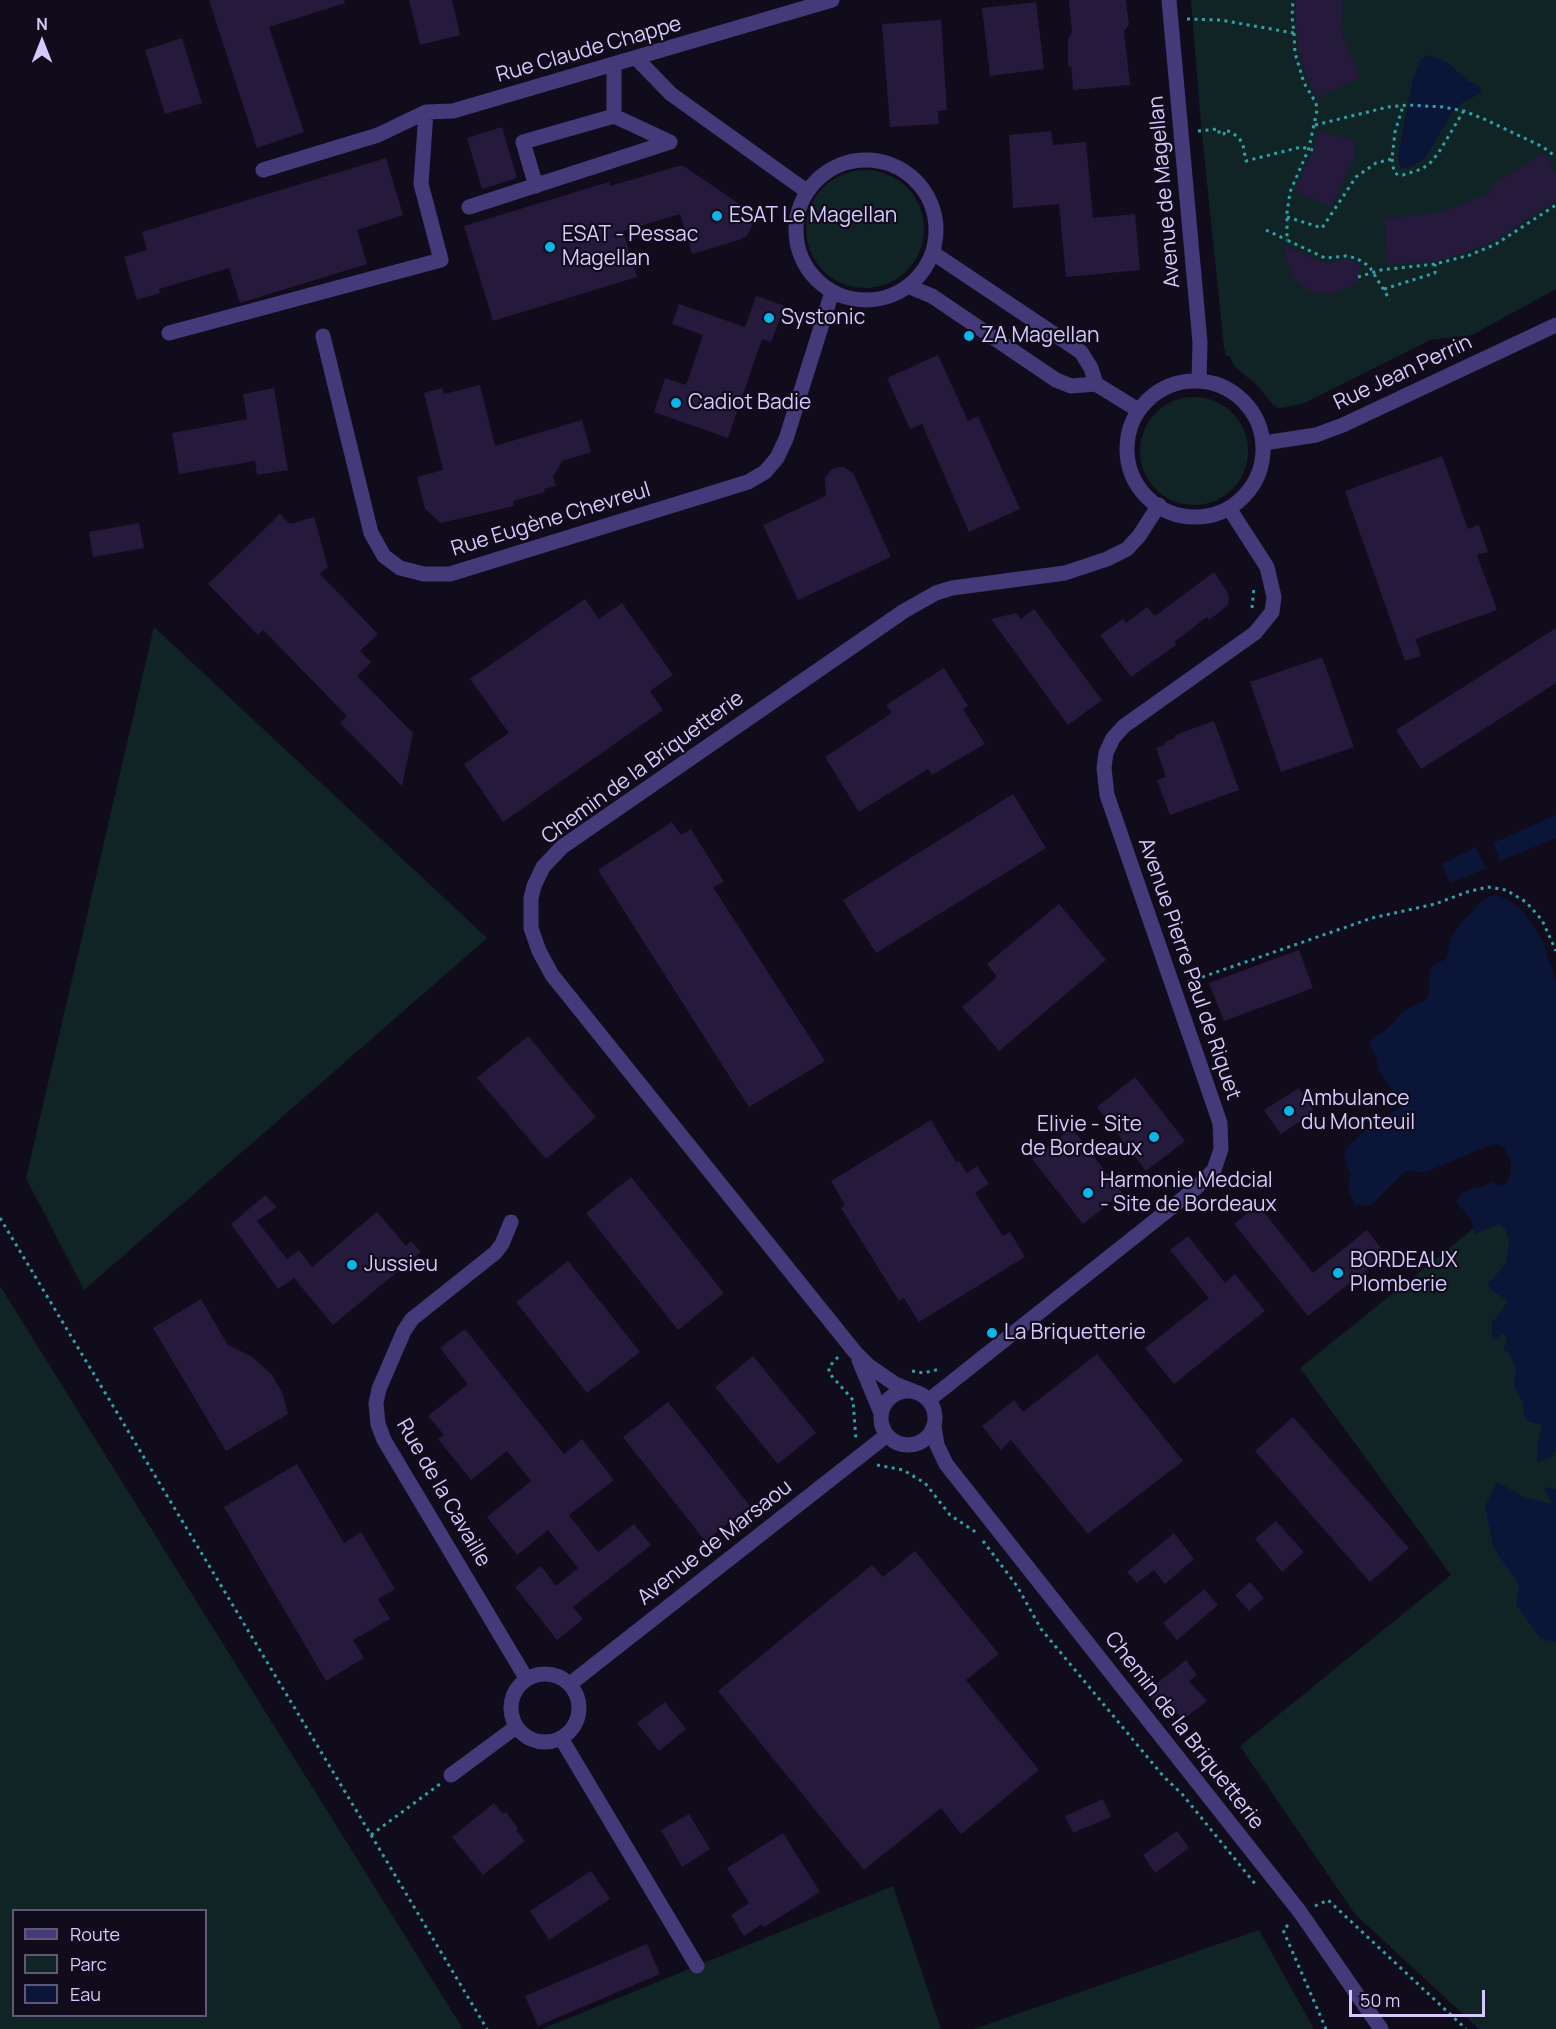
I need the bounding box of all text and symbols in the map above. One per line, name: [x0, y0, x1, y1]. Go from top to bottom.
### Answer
street label: Rue Claude Chappe: [493, 11, 685, 89]
north arrow: [12, 12, 72, 72]
text: N: [36, 13, 48, 35]
street label: Avenue de Magellan: [1144, 95, 1186, 289]
place label: ESAT Le Magellan: [729, 203, 897, 229]
marker: ESAT Le Magellan: [710, 209, 724, 223]
place label: ESAT - Pessac Magellan: [562, 222, 698, 272]
marker: ESAT - Pessac Magellan: [543, 240, 557, 254]
place label: Systonic: [781, 305, 865, 331]
marker: Systonic: [762, 311, 776, 325]
place label: ZA Magellan: [981, 323, 1099, 349]
marker: ZA Magellan: [962, 329, 976, 343]
street label: Rue Jean Perrin: [1330, 330, 1476, 416]
place label: Cadiot Badie: [688, 390, 811, 416]
marker: Cadiot Badie: [669, 396, 683, 410]
street label: Rue Eugène Chevreul: [448, 478, 654, 562]
street label: Chemin de la Briquetterie: [537, 686, 749, 850]
street label: Avenue Pierre Paul de Riquet: [1132, 835, 1246, 1103]
place label: Ambulance du Monteuil: [1301, 1086, 1415, 1136]
marker: Ambulance du Monteuil: [1282, 1104, 1296, 1118]
place label: Elivie - Site de Bordeaux: [1021, 1112, 1142, 1162]
marker: Elivie - Site de Bordeaux: [1147, 1130, 1161, 1144]
place label: Harmonie Medcial - Site de Bordeaux: [1100, 1168, 1277, 1218]
marker: Harmonie Medcial - Site de Bordeaux: [1081, 1186, 1095, 1200]
place label: BORDEAUX Plomberie: [1350, 1248, 1458, 1298]
place label: Jussieu: [364, 1252, 438, 1278]
marker: Jussieu: [345, 1258, 359, 1272]
marker: BORDEAUX Plomberie: [1331, 1266, 1345, 1280]
place label: La Briquetterie: [1004, 1320, 1146, 1346]
marker: La Briquetterie: [985, 1326, 999, 1340]
street label: Rue de la Cavaille: [390, 1414, 496, 1572]
street label: Avenue de Marsaou: [633, 1475, 797, 1611]
street label: Chemin de la Briquetterie: [1099, 1627, 1269, 1835]
legend: [12, 1909, 207, 2017]
text: Route: [70, 1922, 120, 1946]
text: Parc: [70, 1952, 107, 1976]
scale bar: [1352, 1978, 1488, 2016]
text: Eau: [70, 1982, 101, 2006]
text: 50 m: [1360, 1988, 1400, 2012]

